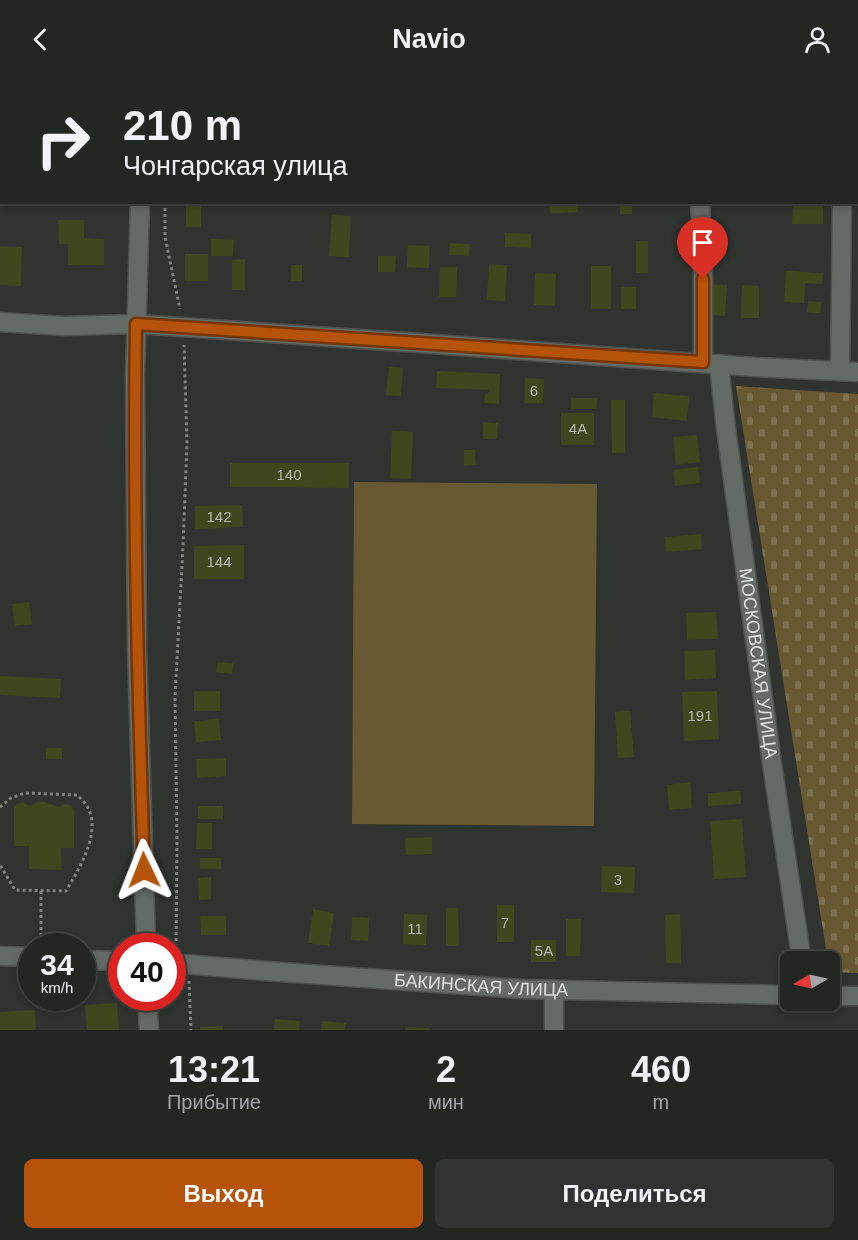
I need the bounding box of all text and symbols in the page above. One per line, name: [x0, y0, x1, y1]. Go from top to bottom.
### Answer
icon: back: [24, 23, 57, 56]
icon: person: [801, 23, 834, 56]
text: Navio: [392, 24, 466, 54]
icon: right: [24, 102, 102, 180]
text: 210 m: [123, 102, 242, 149]
text: Чонгарская улица: [123, 151, 347, 181]
pin: [677, 217, 728, 279]
icon: arrive: [686, 226, 719, 259]
house number: 6: [530, 382, 538, 399]
house number: 4А: [569, 420, 587, 437]
house number: 140: [276, 466, 302, 483]
house number: 142: [206, 508, 232, 525]
house number: 144: [206, 553, 232, 570]
street label: МОСКОВСКАЯ УЛИЦА: [735, 567, 781, 760]
house number: 191: [687, 707, 713, 724]
position arrow: [112, 838, 176, 902]
house number: 3: [614, 871, 622, 888]
house number: 7: [501, 914, 509, 931]
house number: 11: [407, 920, 423, 937]
speed limit sign: 40: [108, 933, 186, 1011]
house number: 5А: [535, 942, 553, 959]
text: 34: [40, 948, 74, 981]
north arrow: [780, 951, 840, 1011]
map controls: [780, 951, 840, 1011]
street label: БАКИНСКАЯ УЛИЦА: [393, 970, 568, 1000]
text: km/h: [41, 979, 73, 996]
text: 13:21: [168, 1049, 260, 1090]
text: 2: [436, 1049, 456, 1090]
text: 460: [631, 1049, 691, 1090]
text: Прибытие: [167, 1091, 261, 1113]
text: мин: [428, 1091, 464, 1113]
text: m: [653, 1091, 669, 1113]
button: Выход: [24, 1159, 423, 1228]
button: Поделиться: [435, 1159, 834, 1228]

